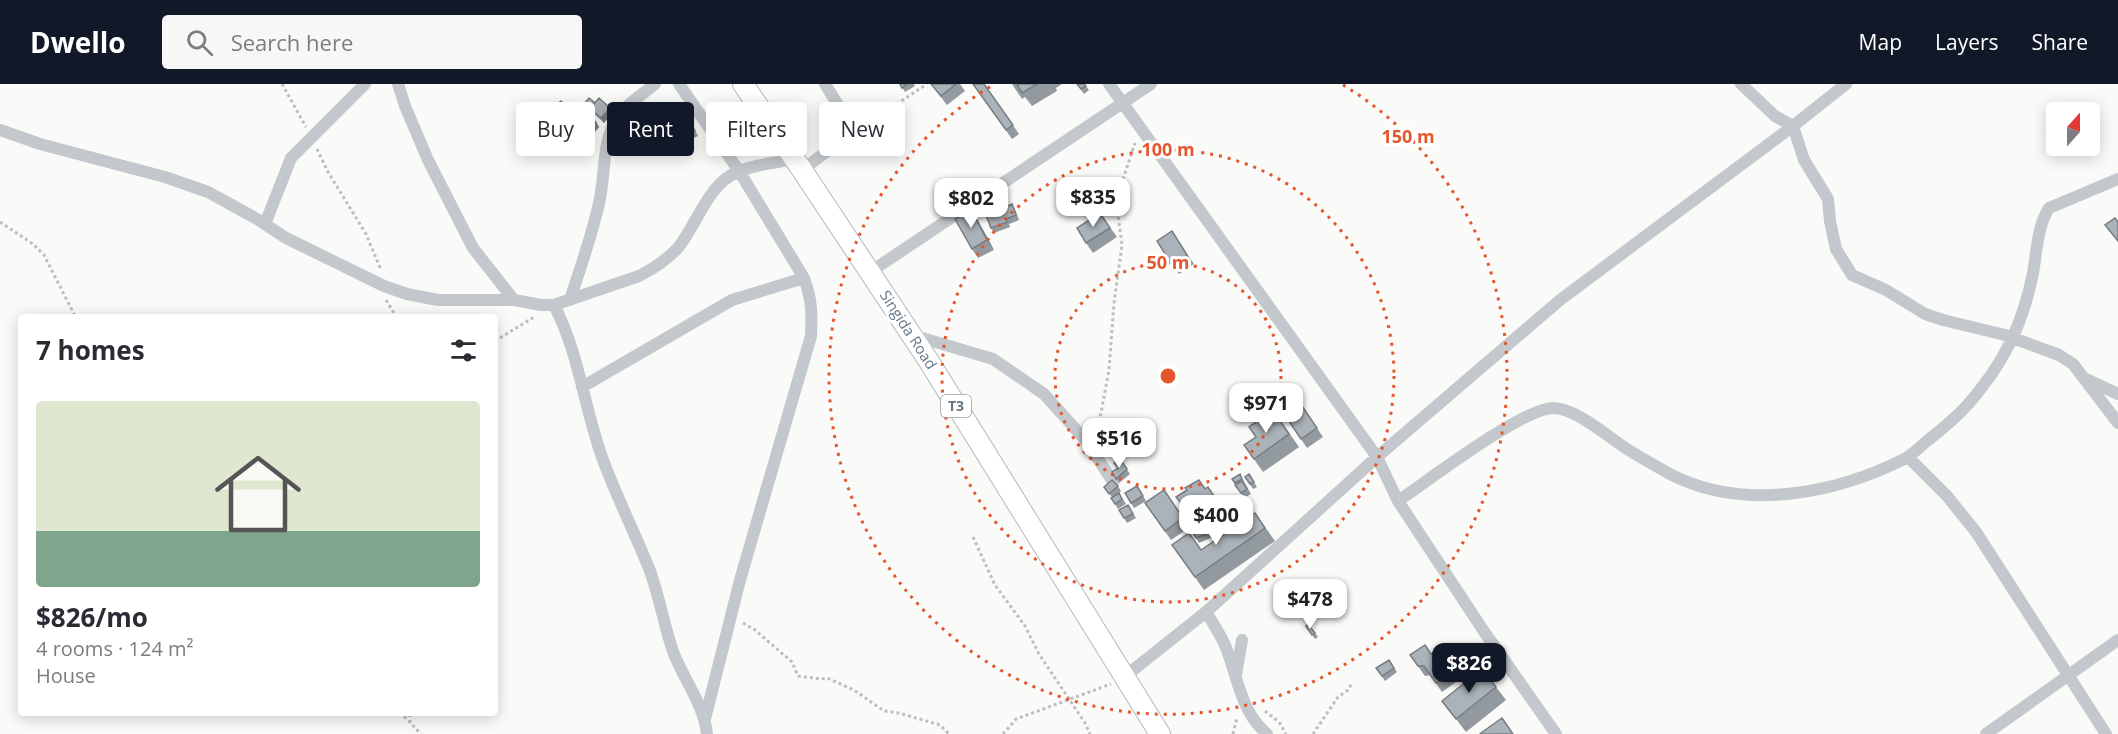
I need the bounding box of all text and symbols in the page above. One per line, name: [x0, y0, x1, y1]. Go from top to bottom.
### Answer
search box: [162, 15, 582, 69]
text: Dwello: [30, 23, 126, 61]
icon: search: [183, 26, 216, 59]
text: Search here: [231, 27, 353, 57]
text: Map: [1859, 28, 1902, 56]
text: Layers: [1935, 28, 1999, 56]
text: Share: [2032, 28, 2088, 56]
chip: Buy: [516, 102, 595, 156]
chip: Rent: [607, 102, 694, 156]
chip: Filters: [706, 102, 807, 156]
chip: New: [819, 102, 905, 156]
north arrow: [2046, 102, 2100, 156]
map controls: [2046, 102, 2100, 156]
text: 150 m: [1381, 124, 1435, 148]
text: 100 m: [1141, 137, 1195, 161]
pin: $835: [1057, 177, 1129, 228]
pin: $802: [935, 178, 1007, 229]
text: $835: [1070, 183, 1116, 210]
text: $802: [948, 184, 994, 211]
text: 50 m: [1147, 250, 1189, 274]
street label: Singida Road: [876, 286, 942, 373]
text: 7 homes: [36, 332, 145, 368]
icon: filters: [447, 334, 480, 367]
centre of rings: [1158, 366, 1178, 386]
pin: $971: [1230, 383, 1302, 434]
text: $971: [1243, 389, 1289, 416]
road number: T3: [941, 395, 971, 417]
pin: $516: [1083, 418, 1155, 469]
text: $516: [1096, 424, 1142, 451]
icon: home: [204, 440, 312, 548]
pin: $400: [1180, 495, 1252, 546]
text: $400: [1193, 501, 1239, 528]
pin: $478: [1274, 579, 1346, 630]
text: $478: [1287, 585, 1333, 612]
text: $826/mo: [36, 599, 148, 635]
text: 4 rooms · 124 m²: [36, 635, 194, 662]
pin: $826: [1433, 643, 1505, 694]
text: $826: [1446, 649, 1492, 676]
text: House: [36, 662, 96, 689]

